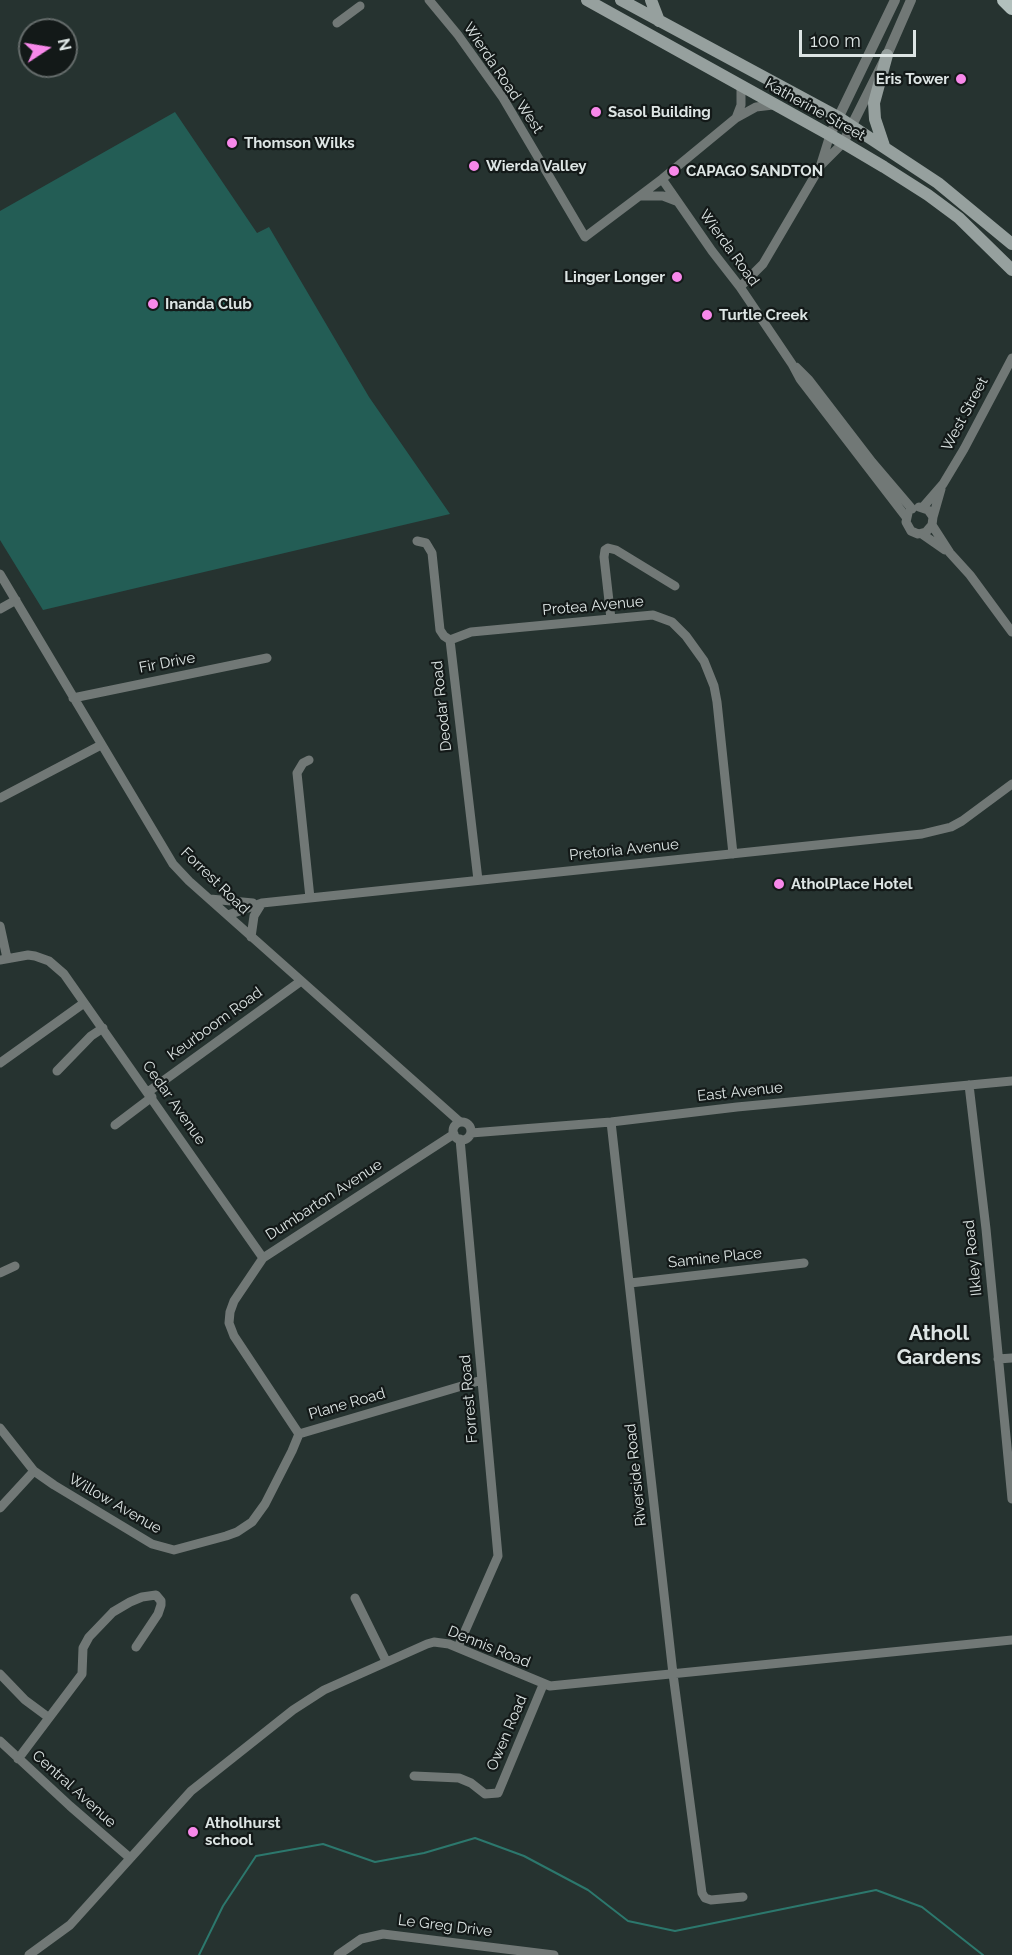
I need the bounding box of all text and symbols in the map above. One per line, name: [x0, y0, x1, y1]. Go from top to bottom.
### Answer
north arrow: [18, 18, 78, 78]
scale bar: [802, 18, 919, 56]
street label: Wierda Road West: [459, 19, 547, 137]
text: 100 m: [810, 30, 861, 51]
text: N: [54, 37, 75, 53]
place label: Eris Tower: [876, 70, 949, 88]
marker: Eris Tower: [954, 72, 968, 86]
street label: Katherine Street: [762, 75, 868, 145]
place label: Sasol Building: [608, 103, 711, 121]
marker: Sasol Building: [589, 105, 603, 119]
place label: Thomson Wilks: [244, 134, 355, 152]
marker: Thomson Wilks: [225, 136, 239, 150]
place label: Wierda Valley: [486, 157, 587, 175]
marker: Wierda Valley: [467, 159, 481, 173]
place label: CAPAGO SANDTON: [686, 162, 823, 180]
marker: CAPAGO SANDTON: [667, 164, 681, 178]
street label: Wierda Road: [695, 206, 763, 290]
place label: Linger Longer: [564, 268, 665, 286]
marker: Linger Longer: [670, 270, 684, 284]
place label: Inanda Club: [165, 295, 252, 313]
marker: Inanda Club: [146, 297, 160, 311]
place label: Turtle Creek: [719, 306, 808, 324]
marker: Turtle Creek: [700, 308, 714, 322]
street label: West Street: [938, 374, 992, 454]
street label: Protea Avenue: [542, 593, 644, 619]
street label: Fir Drive: [137, 649, 197, 677]
street label: Deodar Road: [428, 660, 456, 752]
street label: Pretoria Avenue: [568, 835, 680, 865]
street label: Forrest Road: [177, 844, 253, 918]
place label: AtholPlace Hotel: [791, 875, 912, 893]
marker: AtholPlace Hotel: [772, 877, 786, 891]
street label: Keurboom Road: [164, 984, 266, 1064]
street label: Cedar Avenue: [138, 1058, 210, 1148]
street label: East Avenue: [696, 1079, 784, 1105]
street label: Dumbarton Avenue: [262, 1156, 386, 1244]
street label: Ilkley Road: [960, 1219, 986, 1297]
street label: Samine Place: [667, 1244, 763, 1272]
district label: Atholl Gardens: [897, 1321, 981, 1371]
street label: Forrest Road: [456, 1354, 482, 1444]
street label: Plane Road: [307, 1384, 387, 1424]
street label: Riverside Road: [622, 1423, 650, 1527]
street label: Willow Avenue: [65, 1470, 165, 1538]
street label: Dennis Road: [445, 1622, 533, 1672]
street label: Owen Road: [483, 1692, 531, 1774]
street label: Central Avenue: [28, 1747, 120, 1831]
place label: Atholhurst school: [205, 1814, 281, 1849]
marker: Atholhurst school: [186, 1825, 200, 1839]
street label: Le Greg Drive: [397, 1911, 493, 1941]

